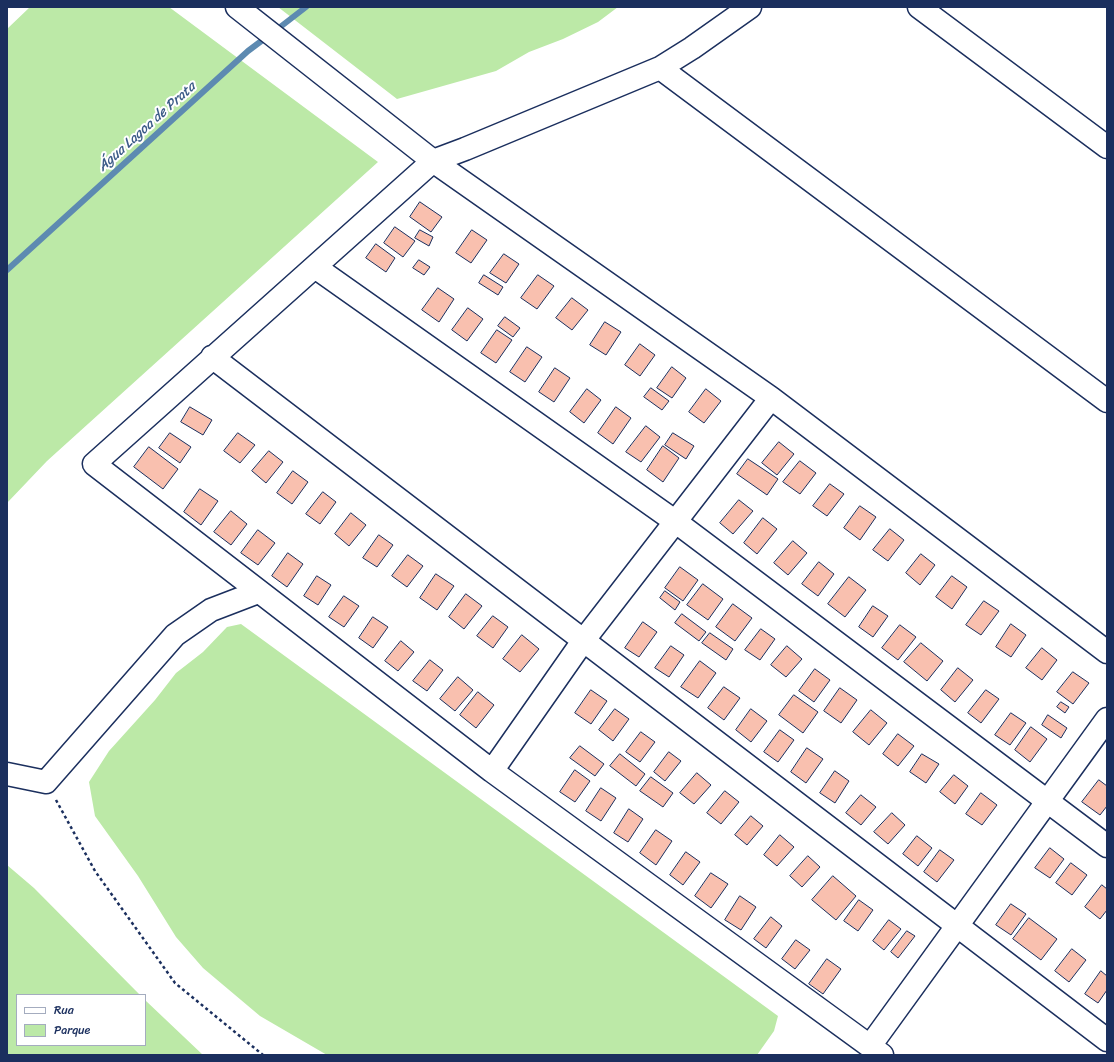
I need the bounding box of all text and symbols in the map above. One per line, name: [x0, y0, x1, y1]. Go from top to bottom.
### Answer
water label: Água Lagoa de Prata: [95, 79, 199, 175]
legend: [16, 994, 146, 1046]
text: Rua: [54, 999, 74, 1021]
text: Parque: [54, 1019, 90, 1041]

